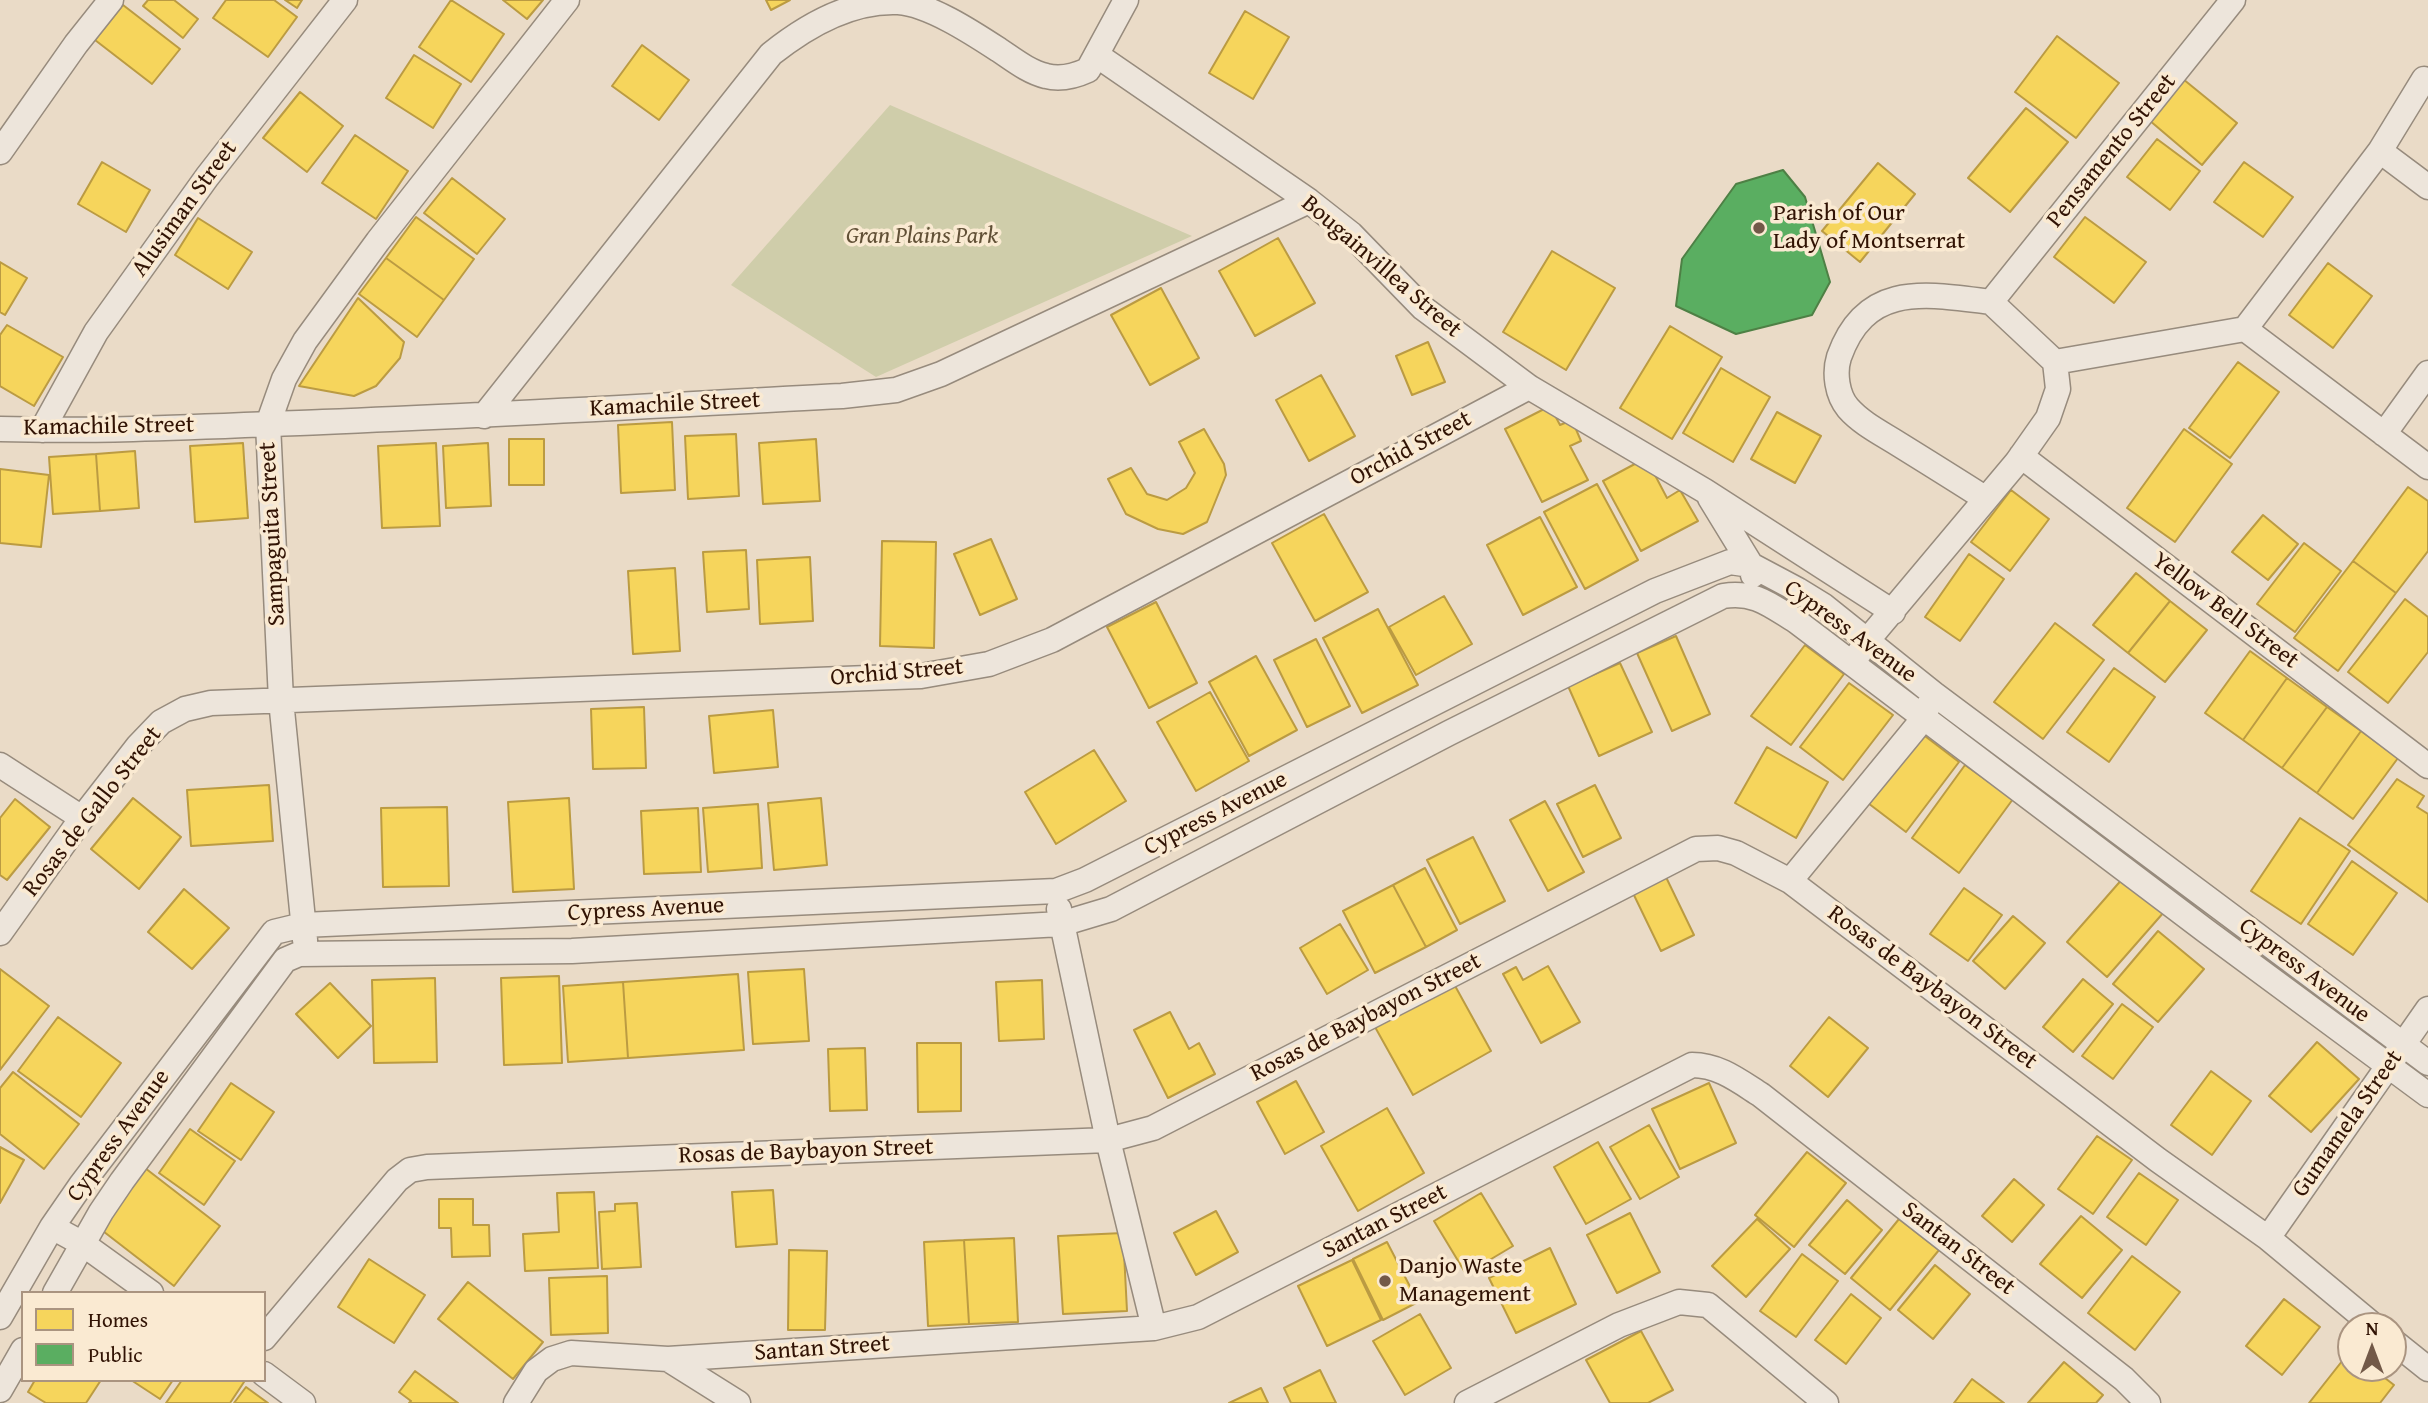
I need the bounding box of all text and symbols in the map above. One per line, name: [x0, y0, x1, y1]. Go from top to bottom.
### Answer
street label: Pensamento Street: [2041, 68, 2183, 234]
street label: Alusiman Street: [126, 135, 244, 283]
street label: Bougainvillea Street: [1295, 190, 1467, 344]
place label: Parish of Our Lady of Montserrat: [1773, 200, 1965, 256]
marker: Parish of Our Lady of Montserrat: [1751, 220, 1767, 236]
park label: Gran Plains Park: [846, 223, 998, 251]
street label: Kamachile Street: [589, 386, 761, 424]
street label: Orchid Street: [1345, 405, 1477, 493]
street label: Kamachile Street: [23, 411, 195, 443]
street label: Sampaguita Street: [254, 441, 292, 627]
street label: Yellow Bell Street: [2146, 546, 2304, 676]
street label: Cypress Avenue: [1778, 574, 1922, 690]
street label: Orchid Street: [829, 653, 965, 693]
street label: Rosas de Gallo Street: [18, 721, 168, 903]
street label: Cypress Avenue: [1140, 766, 1292, 862]
street label: Cypress Avenue: [567, 892, 725, 928]
street label: Rosas de Baybayon Street: [1822, 900, 2042, 1076]
street label: Cypress Avenue: [2233, 912, 2375, 1030]
street label: Rosas de Baybayon Street: [1246, 947, 1486, 1089]
street label: Gumamela Street: [2287, 1045, 2409, 1203]
street label: Cypress Avenue: [61, 1064, 177, 1208]
street label: Rosas de Baybayon Street: [678, 1133, 934, 1171]
street label: Santan Street: [1318, 1178, 1452, 1266]
street label: Santan Street: [1896, 1196, 2020, 1302]
place label: Danjo Waste Management: [1399, 1253, 1531, 1309]
marker: Danjo Waste Management: [1377, 1273, 1393, 1289]
legend: [21, 1291, 266, 1382]
text: Homes: [88, 1304, 148, 1335]
north arrow: [2337, 1312, 2407, 1382]
text: N: [2366, 1314, 2378, 1342]
street label: Santan Street: [753, 1330, 891, 1368]
text: Public: [88, 1339, 143, 1370]

